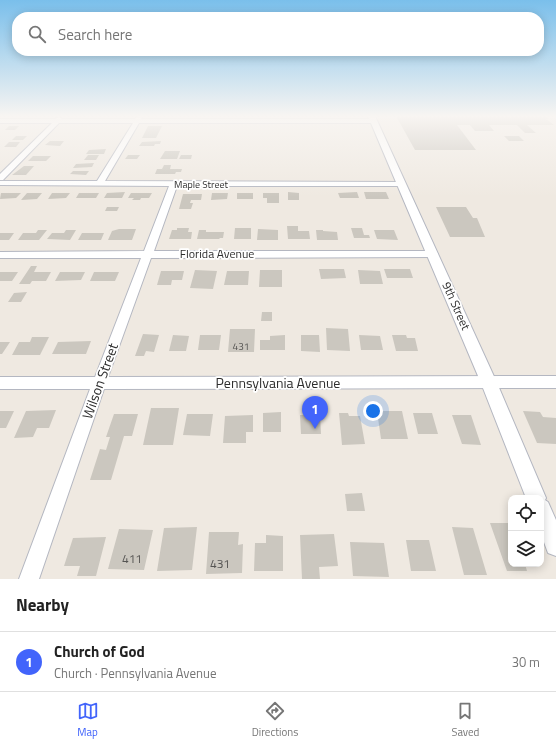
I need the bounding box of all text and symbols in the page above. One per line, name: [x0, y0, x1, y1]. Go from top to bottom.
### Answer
search box: [12, 12, 544, 56]
icon: search: [26, 23, 48, 45]
text: Search here: [58, 23, 132, 46]
street label: Maple Street: [174, 177, 228, 192]
street label: Florida Avenue: [180, 244, 254, 263]
street label: 9th Street: [437, 279, 476, 334]
house number: 431: [233, 339, 249, 354]
street label: Wilson Street: [76, 340, 123, 422]
street label: Pennsylvania Avenue: [216, 372, 340, 393]
pin: 1: [302, 396, 328, 429]
your location: [363, 401, 383, 421]
map controls: [508, 495, 544, 567]
button: locate: [508, 495, 544, 531]
button: layers: [508, 531, 544, 567]
house number: 411: [122, 549, 142, 568]
house number: 431: [210, 554, 230, 573]
text: Nearby: [16, 592, 69, 618]
text: Church of God: [54, 640, 145, 663]
text: 1: [25, 652, 33, 672]
text: 30 m: [512, 652, 540, 672]
text: Church · Pennsylvania Avenue: [54, 663, 216, 683]
tab: Map: [77, 700, 99, 740]
tab: Directions: [252, 700, 298, 740]
tab: Saved: [451, 700, 479, 740]

